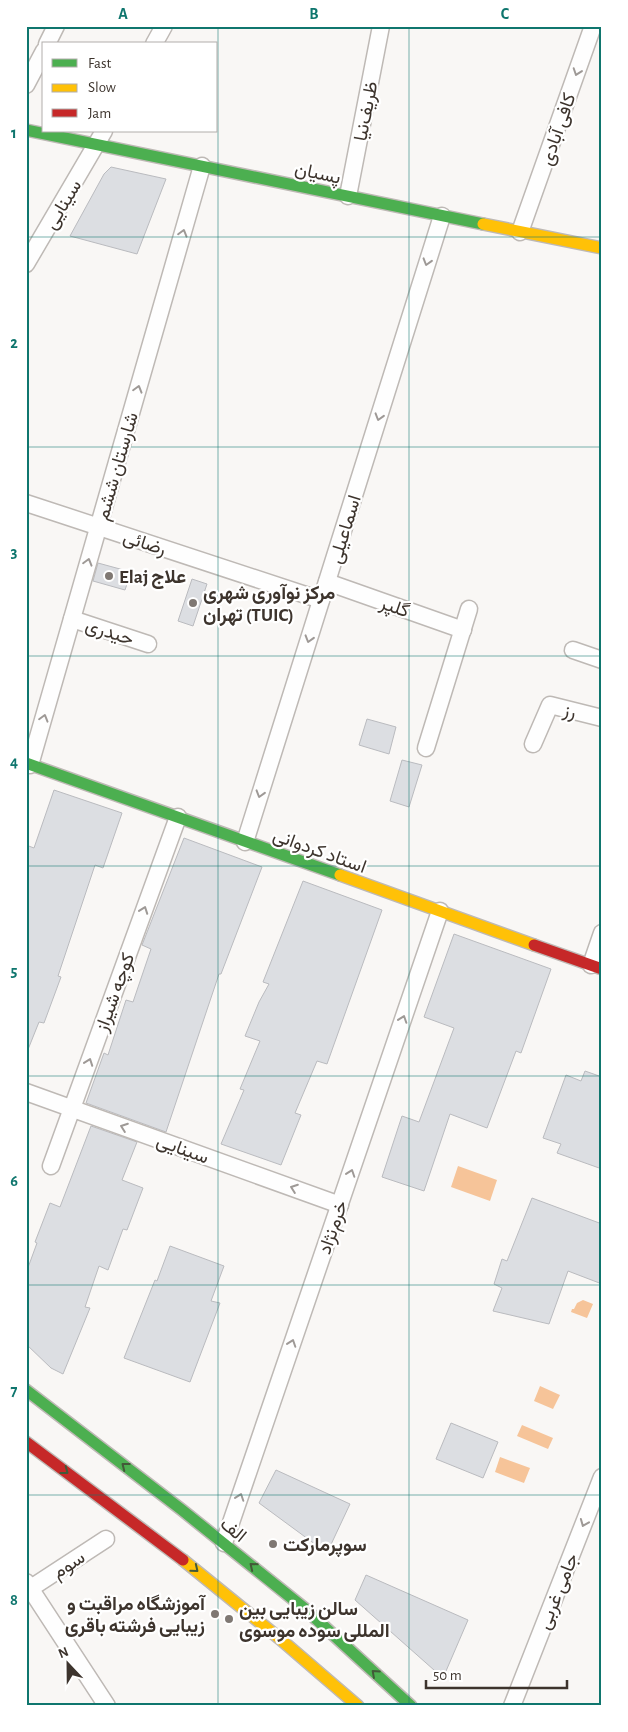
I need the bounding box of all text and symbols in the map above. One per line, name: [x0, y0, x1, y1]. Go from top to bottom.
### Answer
text: A: [118, 6, 128, 22]
text: B: [309, 6, 319, 22]
text: C: [501, 6, 510, 22]
legend: [42, 42, 218, 132]
text: Fast: [88, 56, 112, 71]
one-way arrow: [573, 67, 583, 76]
text: Slow: [88, 80, 116, 95]
street label: ظریف‌نیا: [351, 80, 383, 143]
street label: کافی آبادی: [536, 91, 581, 168]
text: Jam: [88, 106, 111, 121]
text: 1: [11, 125, 17, 141]
street label: پسیان: [292, 159, 342, 191]
street label: سینایی: [41, 177, 86, 233]
one-way arrow: [177, 228, 188, 237]
one-way arrow: [423, 257, 433, 266]
text: 2: [10, 335, 18, 351]
one-way arrow: [133, 385, 143, 393]
street label: شارستان ششم: [93, 410, 144, 523]
one-way arrow: [374, 412, 384, 421]
street label: اسماعیلی: [326, 493, 366, 566]
street label: رضائی: [120, 528, 168, 560]
text: 3: [11, 544, 18, 560]
one-way arrow: [83, 558, 93, 566]
place label: Elaj علاج: [119, 568, 186, 589]
marker: Elaj علاج: [103, 570, 115, 582]
place label: مرکز نوآوری شهری تهران (TUIC): [203, 583, 335, 627]
street label: گلپر: [376, 592, 412, 624]
marker: مرکز نوآوری شهری تهران (TUIC): [187, 597, 199, 609]
street label: حیدری: [83, 616, 136, 650]
one-way arrow: [305, 634, 315, 643]
street label: رز: [560, 700, 578, 723]
one-way arrow: [38, 714, 48, 723]
text: 4: [10, 754, 18, 770]
one-way arrow: [256, 789, 266, 798]
street label: استاد کردوانی: [270, 826, 369, 878]
one-way arrow: [138, 906, 148, 914]
street label: کوچه شیراز: [92, 951, 141, 1036]
text: 5: [11, 963, 18, 979]
one-way arrow: [397, 1015, 407, 1024]
one-way arrow: [83, 1059, 93, 1067]
one-way arrow: [121, 1123, 129, 1133]
street label: سینایی: [153, 1131, 211, 1169]
one-way arrow: [345, 1169, 355, 1177]
text: 6: [10, 1173, 18, 1189]
one-way arrow: [290, 1184, 299, 1194]
street label: خرم‌نژاد: [315, 1198, 353, 1257]
one-way arrow: [286, 1339, 296, 1348]
text: 7: [11, 1383, 18, 1399]
one-way arrow: [122, 1463, 131, 1471]
one-way arrow: [59, 1465, 69, 1474]
one-way arrow: [234, 1493, 244, 1501]
street label: الف: [216, 1514, 250, 1546]
one-way arrow: [580, 1518, 590, 1526]
place label: سوپرمارکت: [283, 1536, 367, 1558]
marker: سوپرمارکت: [267, 1538, 279, 1550]
street label: سوم: [49, 1548, 90, 1584]
street label: جامی غربی: [535, 1551, 583, 1633]
one-way arrow: [249, 1563, 258, 1572]
one-way arrow: [189, 1564, 198, 1572]
text: 8: [10, 1592, 18, 1608]
place label: آموزشگاه مراقبت و زیبایی فرشته باقری: [65, 1594, 206, 1638]
place label: سالن زیبایی بین المللی سوده موسوی: [239, 1600, 390, 1643]
marker: آموزشگاه مراقبت و زیبایی فرشته باقری: [209, 1608, 221, 1620]
marker: سالن زیبایی بین المللی سوده موسوی: [223, 1613, 235, 1625]
north arrow: [42, 1640, 92, 1690]
text: N: [56, 1645, 71, 1661]
scale bar: [426, 1657, 567, 1689]
text: 50 m: [433, 1668, 462, 1683]
one-way arrow: [372, 1670, 381, 1679]

